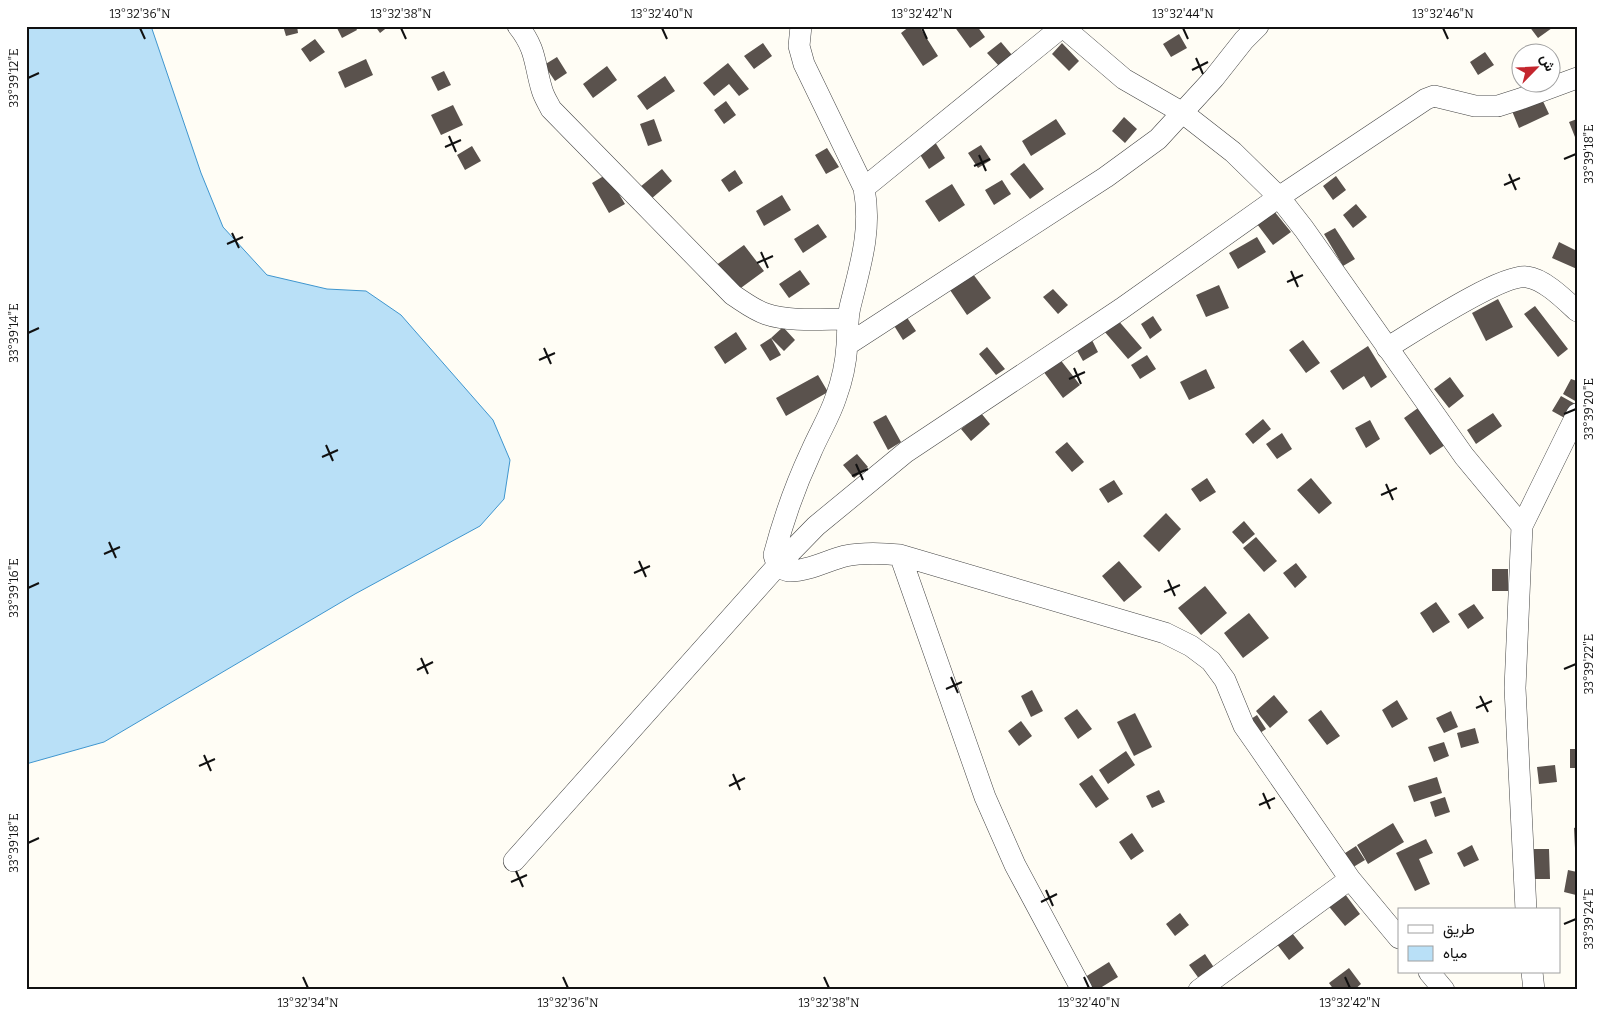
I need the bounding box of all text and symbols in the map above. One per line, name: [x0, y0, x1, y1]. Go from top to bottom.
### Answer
text: 13°32'36"N: [109, 7, 171, 21]
text: 13°32'38"N: [370, 7, 432, 21]
text: 13°32'40"N: [631, 7, 694, 21]
text: 13°32'42"N: [892, 7, 953, 21]
text: 13°32'44"N: [1152, 7, 1214, 21]
text: 13°32'46"N: [1412, 7, 1474, 21]
north arrow: [1510, 42, 1560, 92]
text: 33°39'12"E: [7, 49, 21, 107]
text: ش: [1536, 52, 1559, 74]
text: 33°39'18"E: [1582, 124, 1596, 184]
text: 33°39'14"E: [7, 303, 21, 363]
text: 33°39'20"E: [1582, 378, 1596, 440]
text: 33°39'16"E: [7, 558, 21, 618]
text: 33°39'22"E: [1582, 634, 1596, 694]
text: 33°39'18"E: [7, 813, 21, 873]
text: 33°39'24"E: [1582, 888, 1596, 950]
legend: [1398, 908, 1560, 974]
text: طريق: [1443, 920, 1475, 939]
text: مياه: [1443, 944, 1467, 962]
text: 13°32'34"N: [277, 996, 339, 1010]
text: 13°32'36"N: [537, 996, 599, 1010]
text: 13°32'38"N: [798, 996, 860, 1010]
text: 13°32'40"N: [1058, 996, 1121, 1010]
text: 13°32'42"N: [1320, 996, 1381, 1010]

